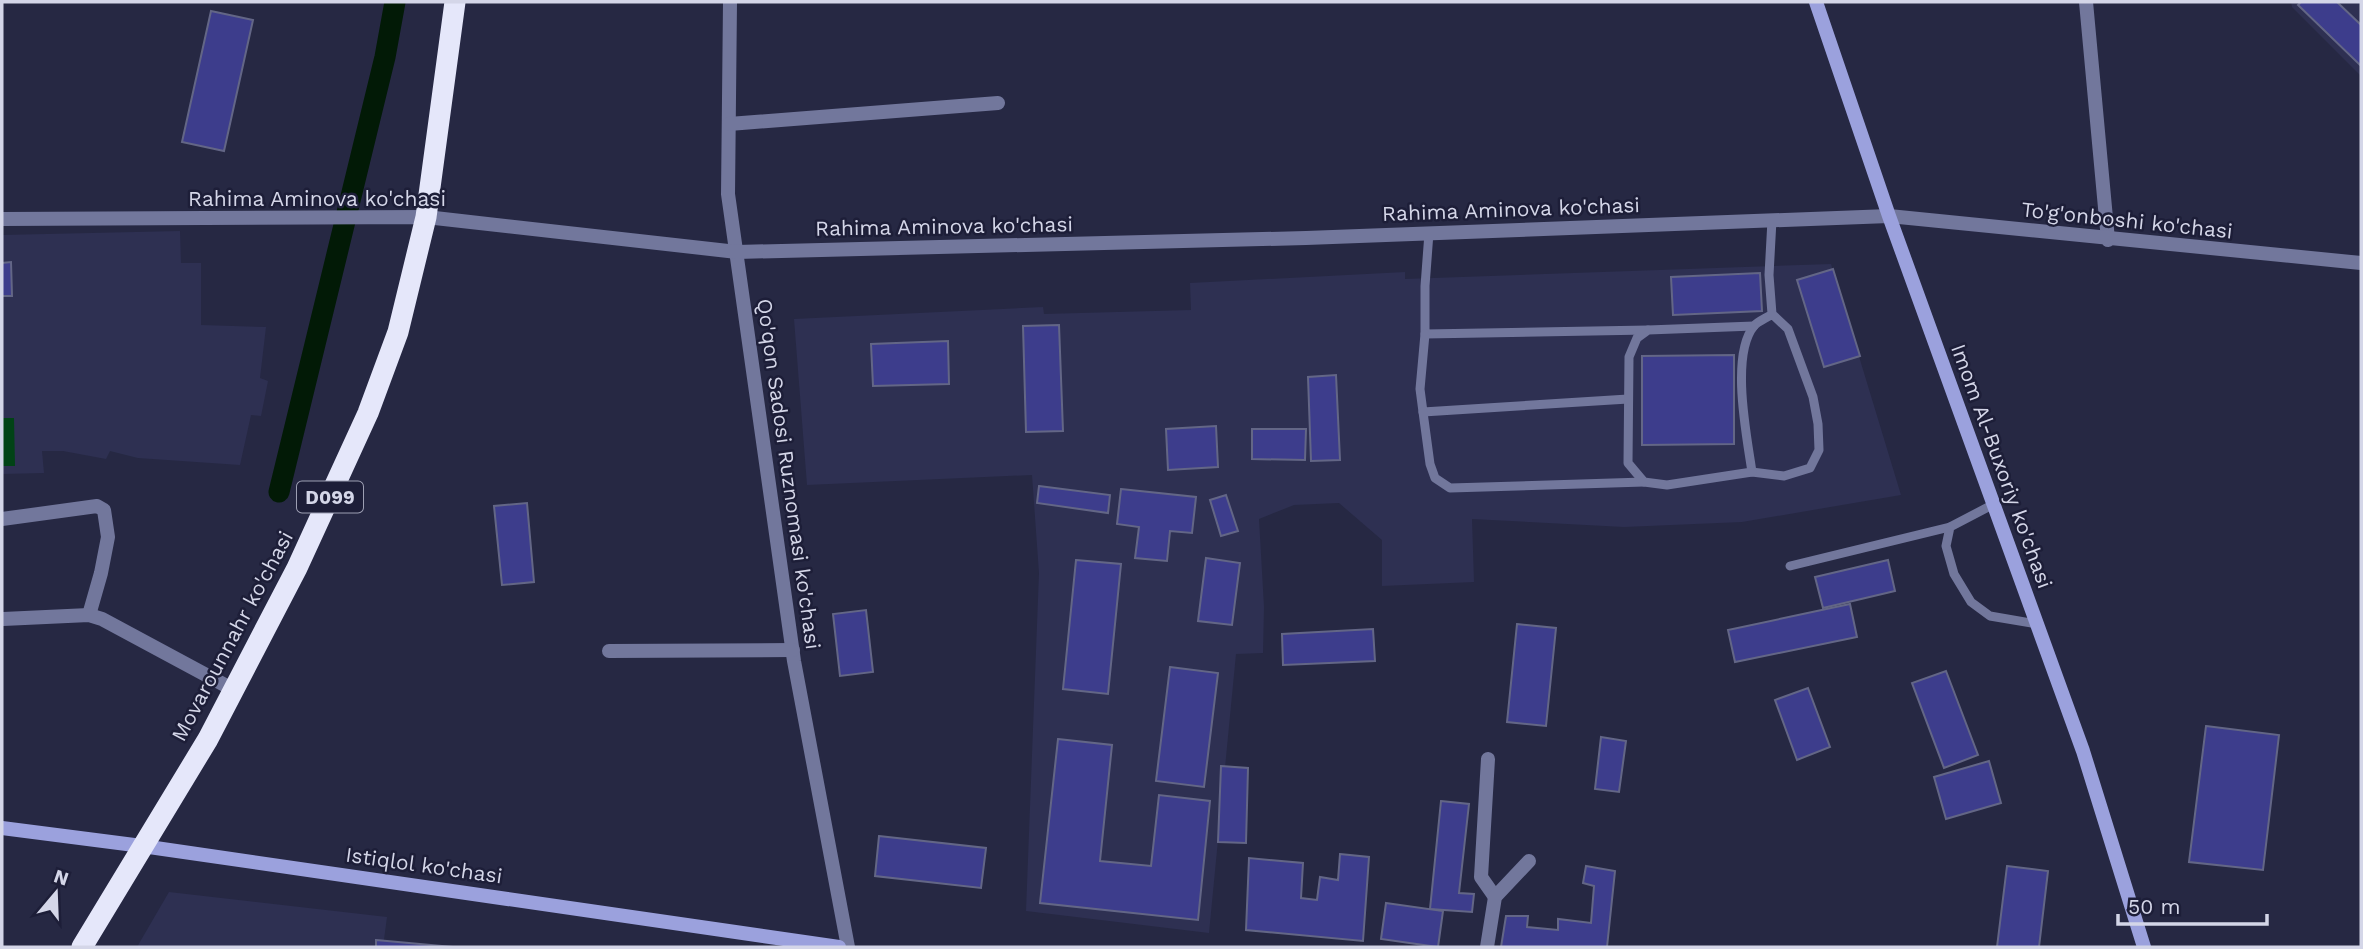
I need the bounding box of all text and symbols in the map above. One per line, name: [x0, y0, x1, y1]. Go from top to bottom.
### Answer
street label: Rahima Aminova ko'chasi: [188, 186, 446, 211]
street label: Rahima Aminova ko'chasi: [1382, 192, 1640, 226]
street label: To'g'onboshi ko'chasi: [2020, 196, 2234, 244]
street label: Rahima Aminova ko'chasi: [815, 211, 1073, 241]
street label: Qo'qon Sadosi Ruznomasi ko'chasi: [752, 297, 826, 651]
street label: Imom Al-Buxoriy ko'chasi: [1946, 340, 2058, 592]
road number: D099: [297, 482, 363, 512]
street label: Movarounnahr ko'chasi: [166, 527, 298, 745]
street label: Istiqlol ko'chasi: [344, 842, 504, 888]
north arrow: [21, 858, 91, 928]
text: N: [51, 864, 72, 891]
scale bar: [2118, 883, 2267, 927]
text: 50 m: [2128, 894, 2180, 919]

